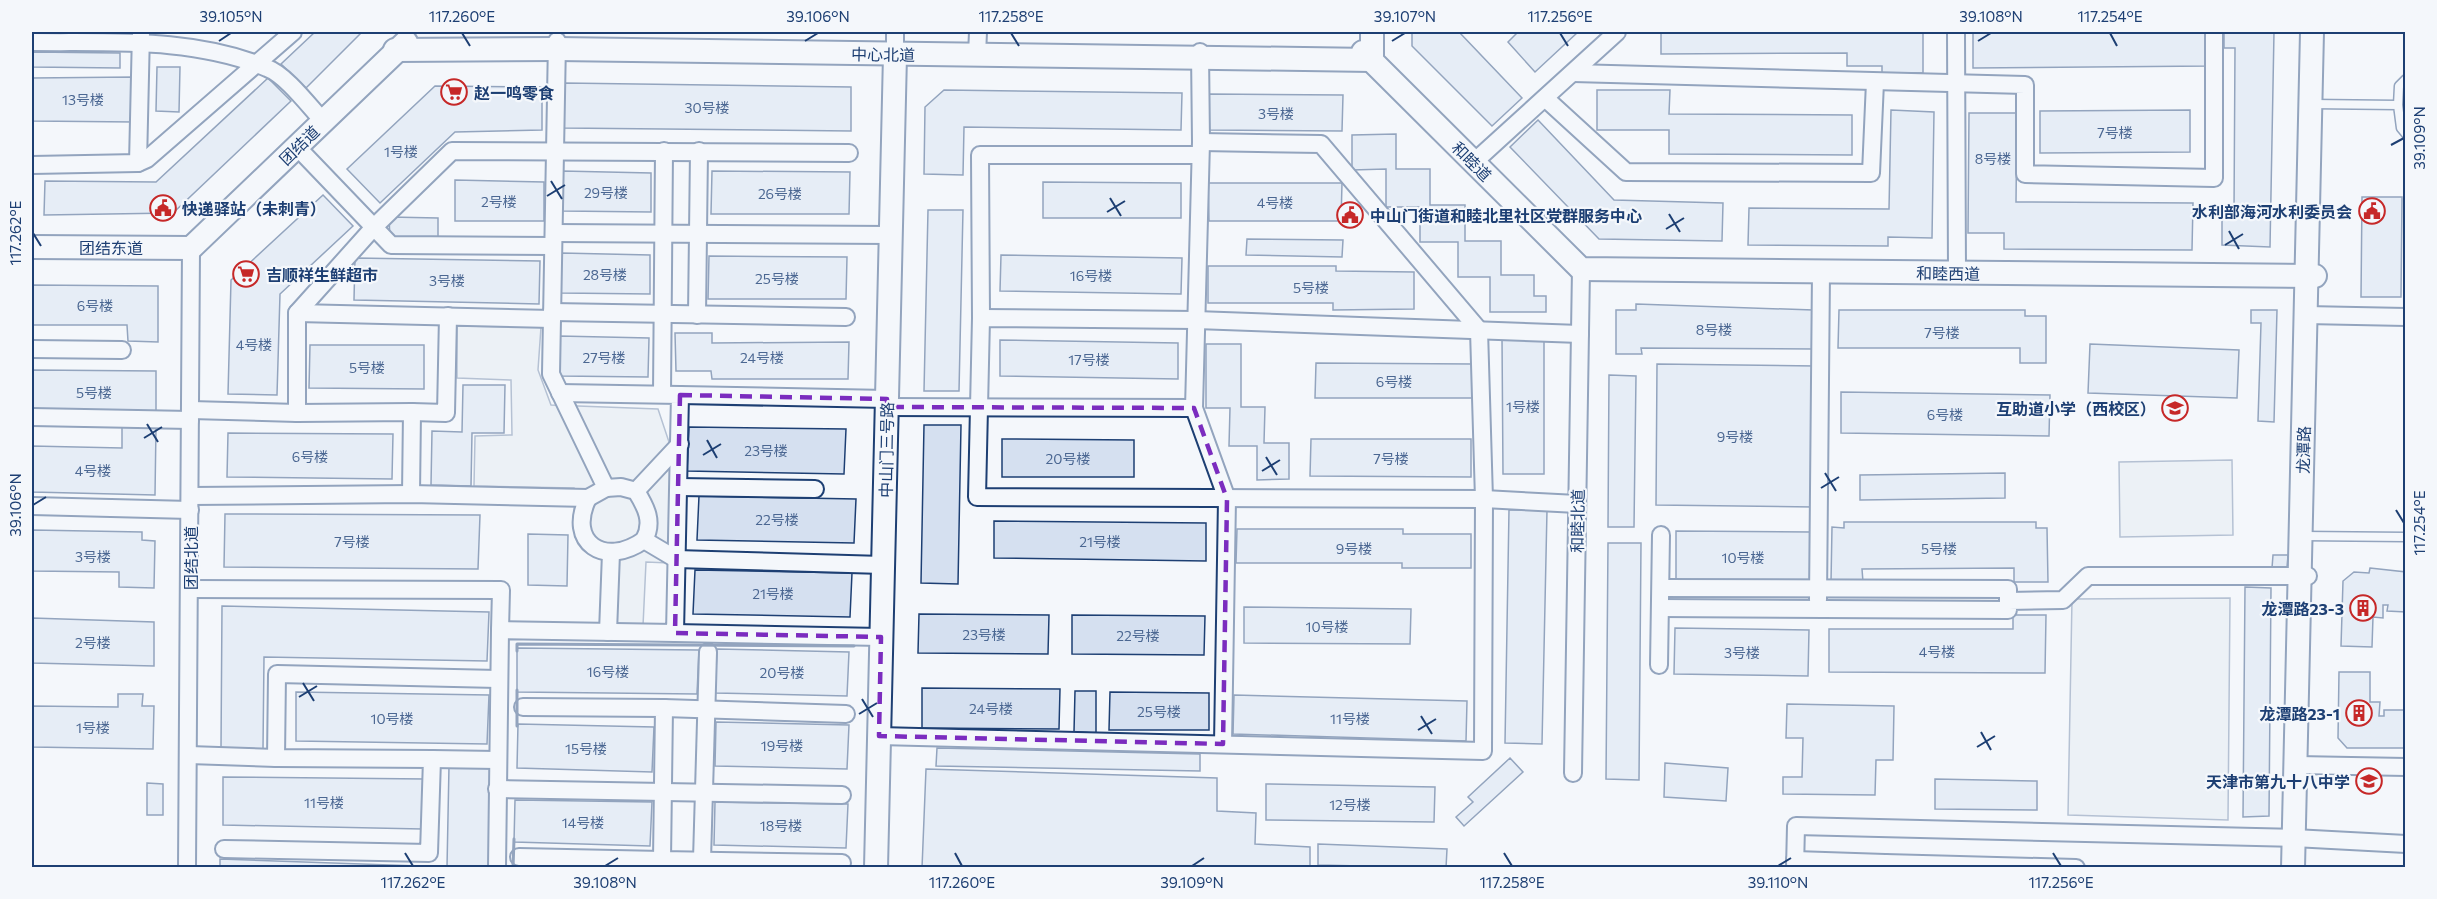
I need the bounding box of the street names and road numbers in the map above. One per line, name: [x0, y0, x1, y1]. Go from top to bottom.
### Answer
street label: 中心北道: [851, 44, 915, 64]
street label: 团结道: [275, 121, 323, 169]
street label: 和睦道: [1448, 137, 1496, 185]
street label: 团结东道: [79, 238, 143, 257]
street label: 和睦西道: [1916, 263, 1980, 283]
street label: 中山门三号路: [876, 402, 896, 498]
street label: 龙潭路: [2293, 426, 2313, 474]
street label: 和睦北道: [1567, 489, 1587, 553]
street label: 团结北道: [181, 526, 200, 590]

